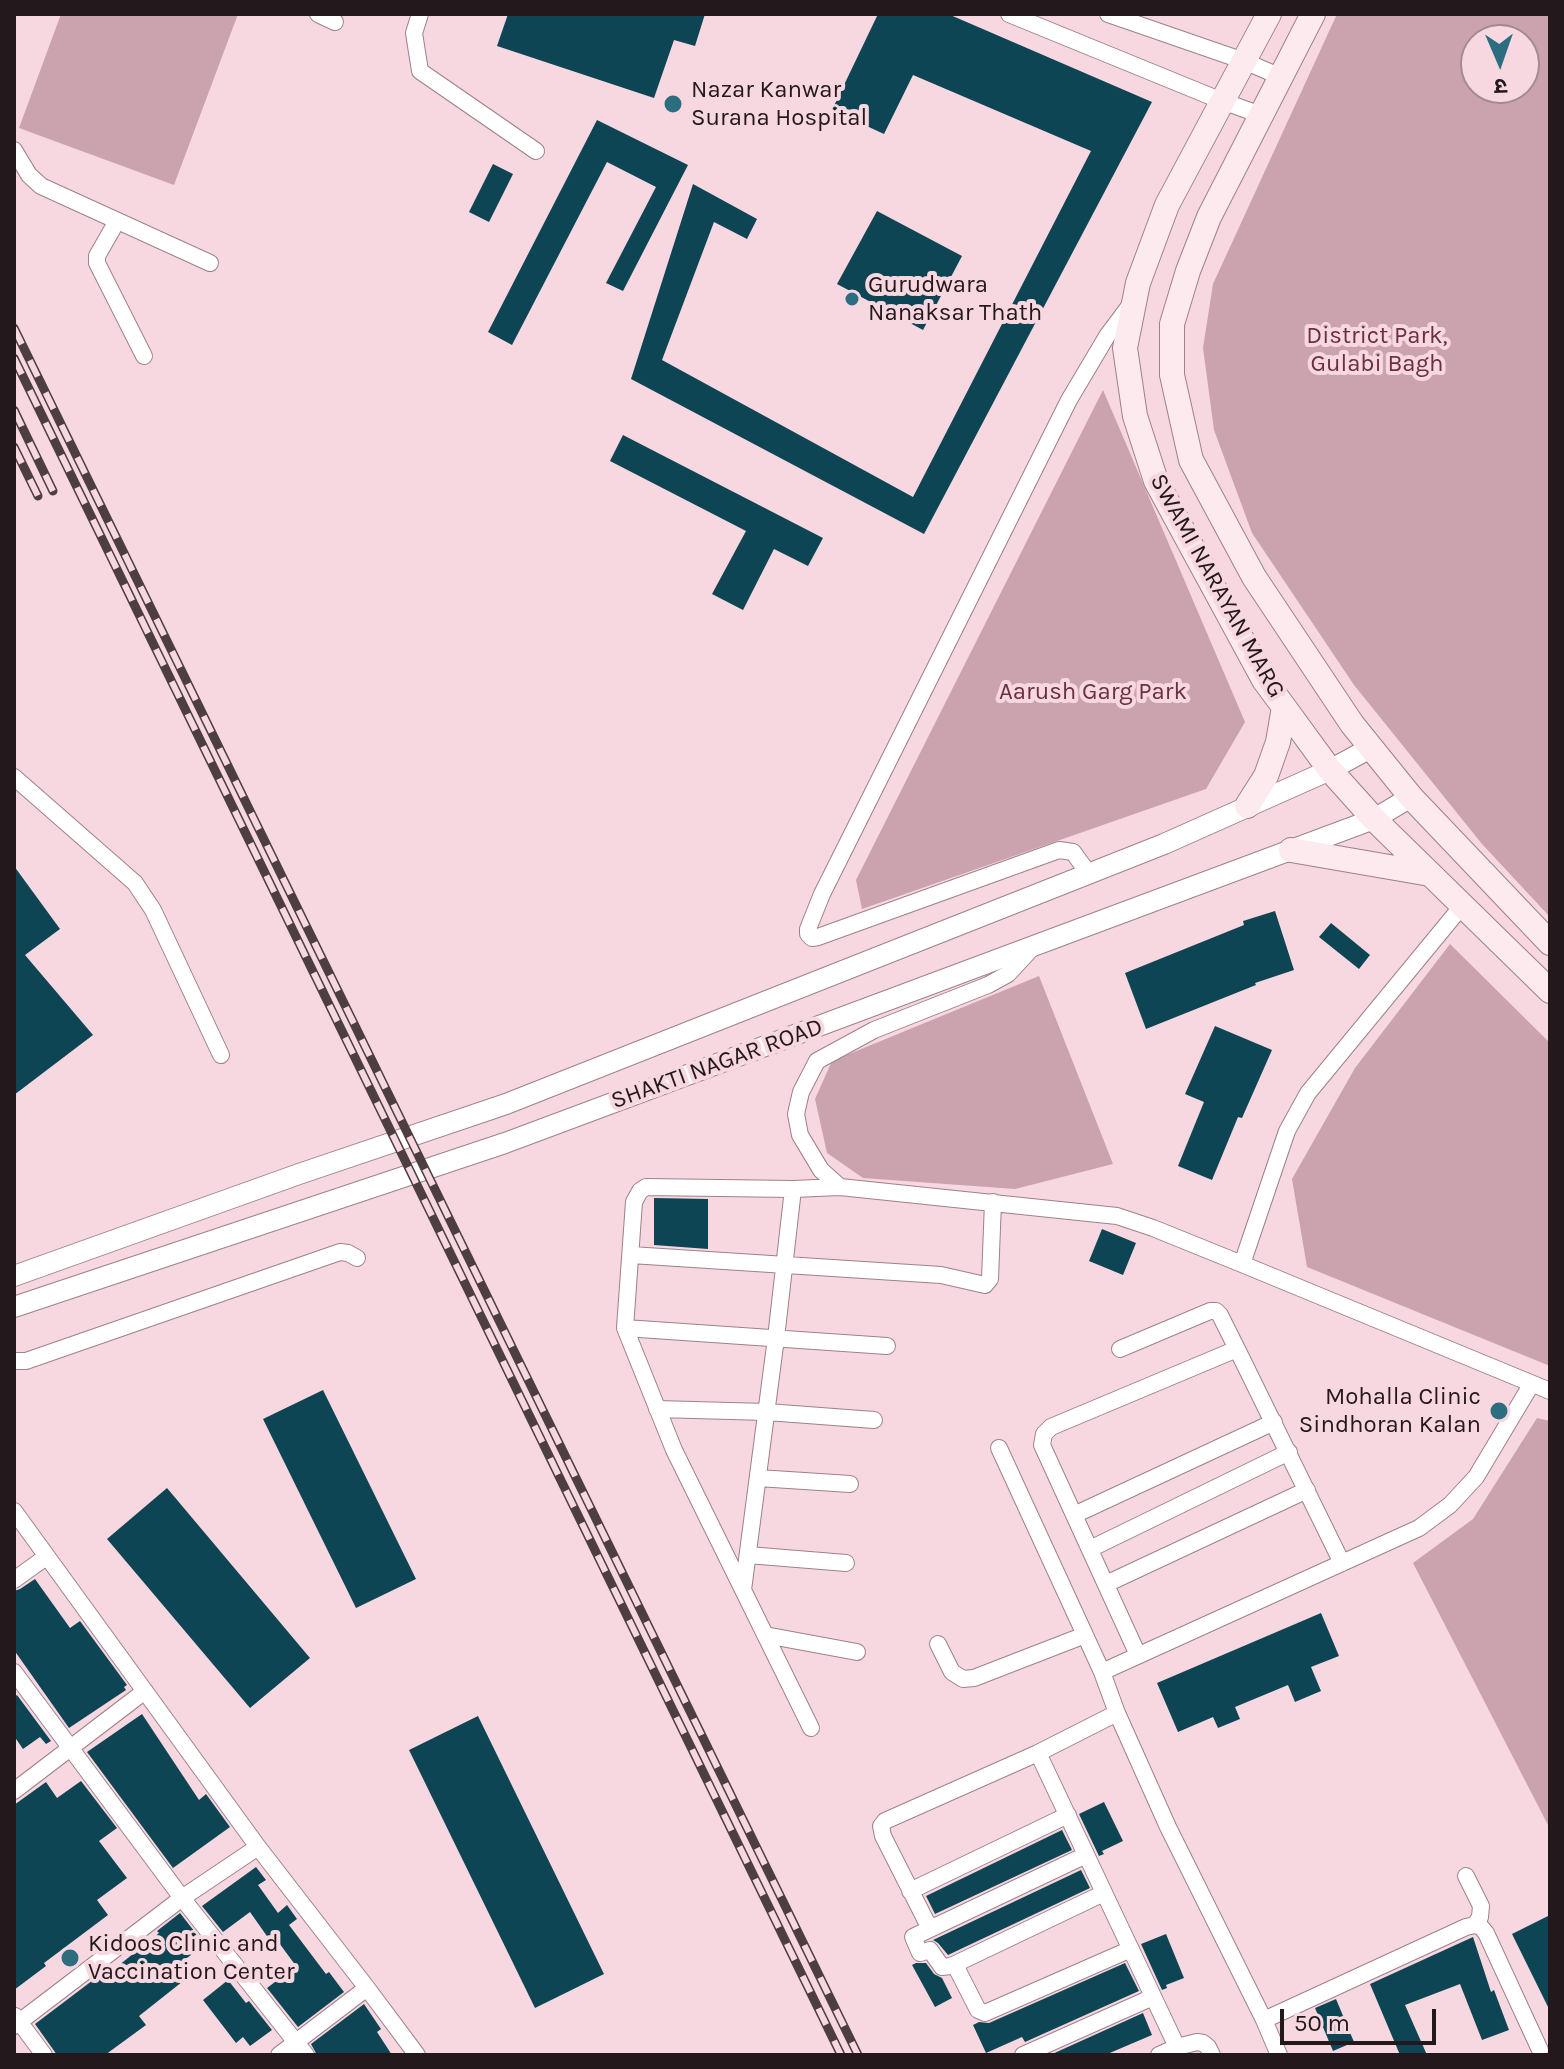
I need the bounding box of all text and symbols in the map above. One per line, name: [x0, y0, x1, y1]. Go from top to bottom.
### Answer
north arrow: [1460, 24, 1540, 104]
text: उ: [1494, 73, 1508, 99]
place label: Nazar Kanwar Surana Hospital: [691, 76, 867, 132]
marker: Nazar Kanwar Surana Hospital: [662, 93, 684, 115]
place label: Gurudwara Nanaksar Thath: [868, 271, 1042, 327]
marker: Gurudwara Nanaksar Thath: [843, 290, 861, 308]
park label: District Park, Gulabi Bagh: [1306, 322, 1448, 378]
street label: SWAMI NARAYAN MARG: [1143, 469, 1291, 703]
park label: Aarush Garg Park: [999, 678, 1187, 706]
street label: SHAKTI NAGAR ROAD: [607, 1012, 827, 1116]
place label: Mohalla Clinic Sindhoran Kalan: [1299, 1383, 1481, 1439]
marker: Mohalla Clinic Sindhoran Kalan: [1488, 1400, 1510, 1422]
place label: Kidoos Clinic and Vaccination Center: [88, 1930, 295, 1986]
marker: Kidoos Clinic and Vaccination Center: [59, 1947, 81, 1969]
scale bar: [1284, 1993, 1440, 2043]
text: 50 m: [1294, 2009, 1350, 2037]

